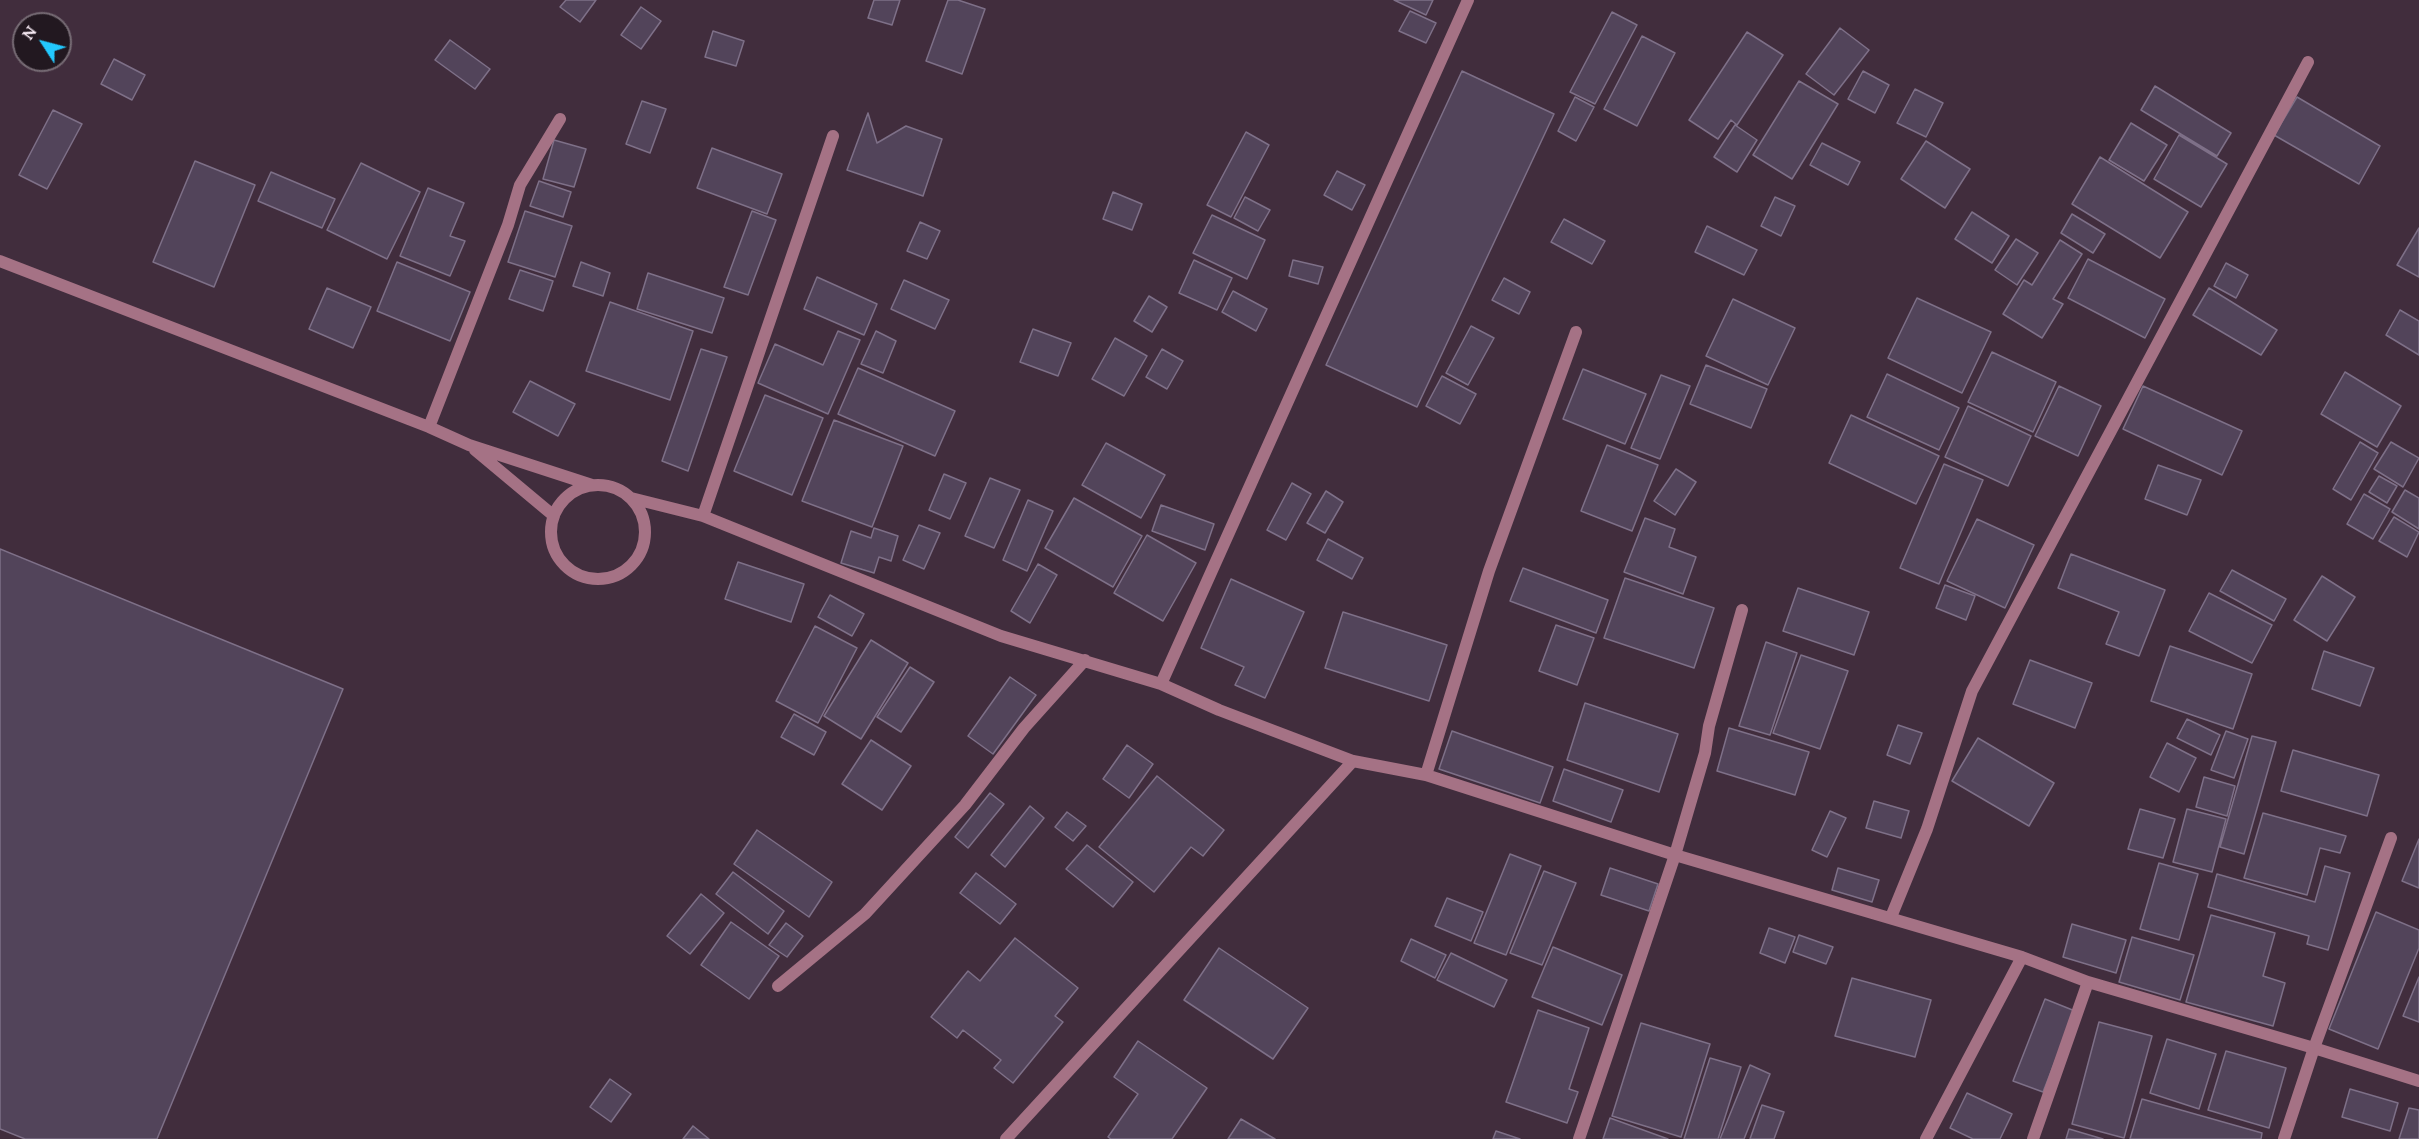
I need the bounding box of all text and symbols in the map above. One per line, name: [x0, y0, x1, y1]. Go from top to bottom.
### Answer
north arrow: [12, 12, 72, 72]
text: N: [17, 22, 41, 43]

